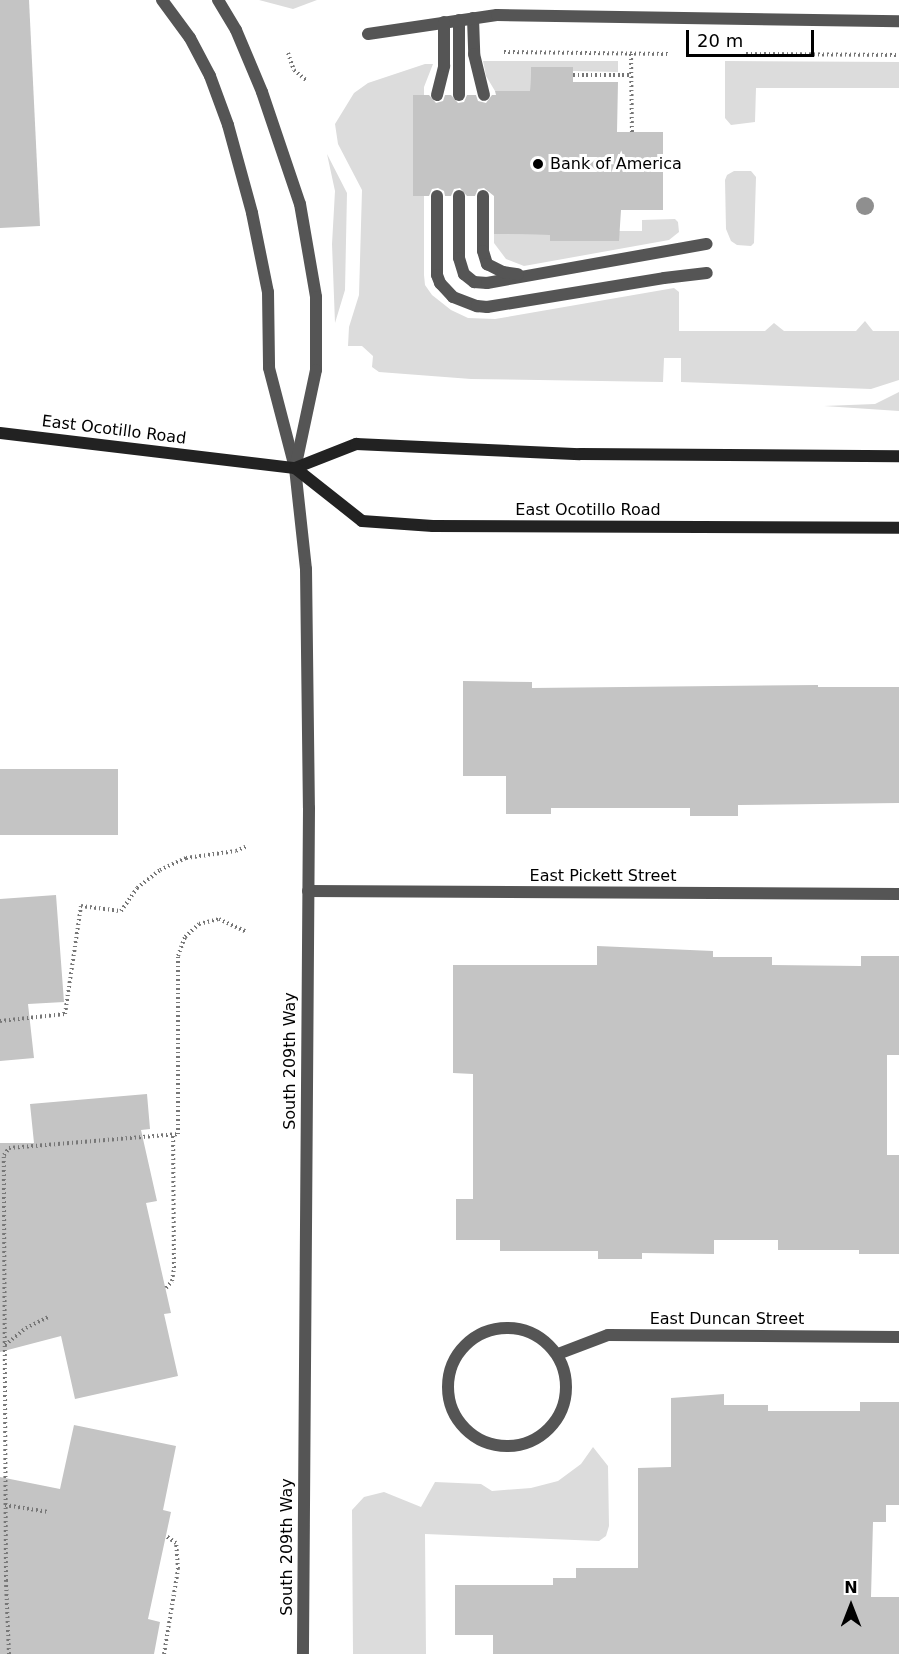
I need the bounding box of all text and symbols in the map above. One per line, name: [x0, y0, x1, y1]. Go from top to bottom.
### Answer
scale bar: [689, 18, 816, 56]
text: 20 m: [697, 30, 743, 51]
place label: Bank of America: [550, 154, 682, 174]
marker: Bank of America: [531, 157, 545, 171]
street label: East Ocotillo Road: [41, 412, 187, 448]
street label: East Ocotillo Road: [515, 500, 661, 520]
street label: East Pickett Street: [530, 866, 676, 886]
street label: South 209th Way: [280, 992, 300, 1130]
street label: East Duncan Street: [650, 1309, 804, 1329]
street label: South 209th Way: [277, 1478, 297, 1616]
north arrow: [821, 1576, 881, 1636]
text: N: [844, 1578, 858, 1597]

